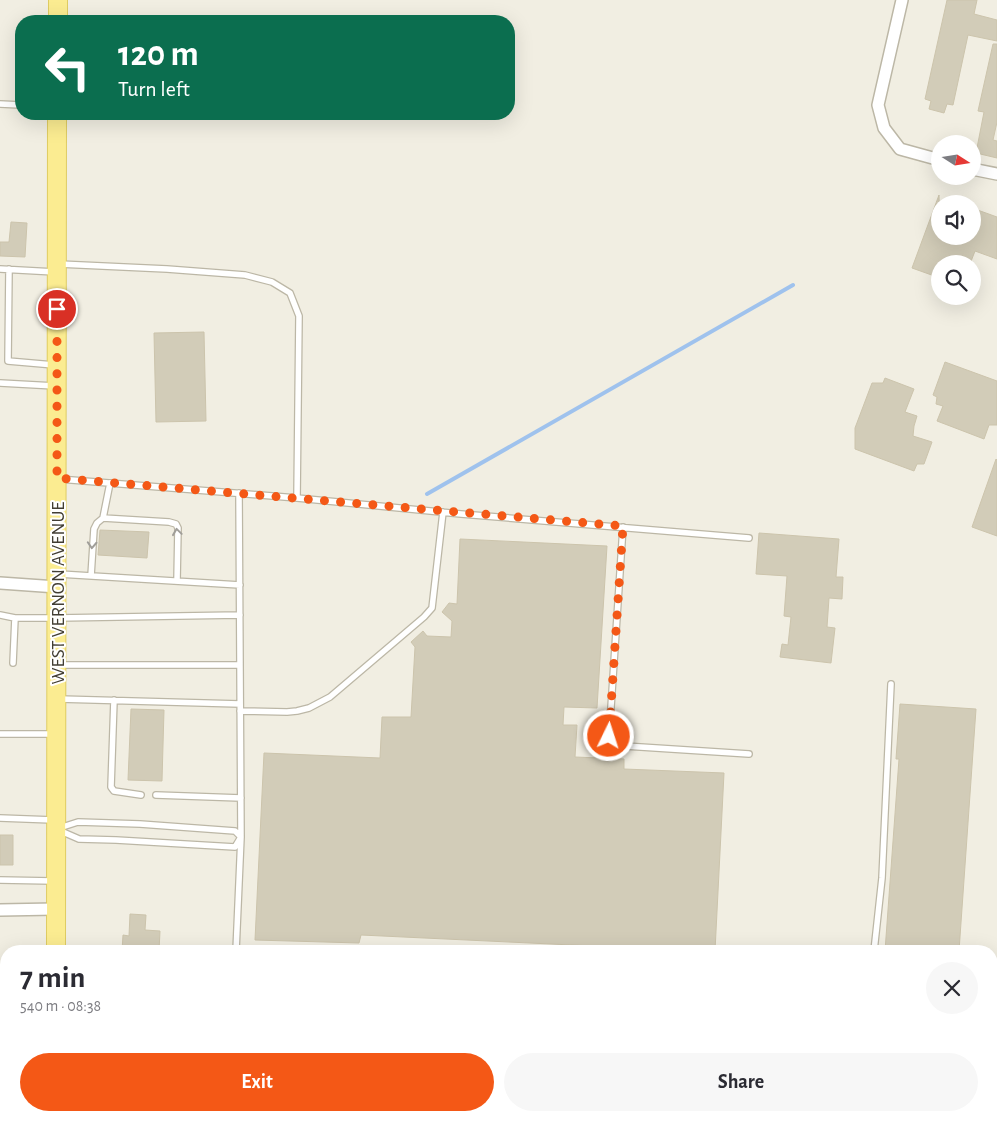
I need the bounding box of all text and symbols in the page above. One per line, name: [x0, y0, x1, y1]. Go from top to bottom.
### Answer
icon: left: [35, 35, 100, 100]
text: 120 m: [118, 37, 199, 72]
text: Turn left: [118, 78, 190, 100]
north arrow: [931, 135, 981, 185]
map controls: [931, 135, 981, 305]
button: sound: [931, 195, 981, 245]
button: search: [931, 255, 981, 305]
pin: [36, 288, 78, 330]
icon: arrive: [43, 295, 71, 323]
street label: WEST VERNON AVENUE: [49, 502, 68, 684]
one-way arrow: [172, 528, 183, 536]
one-way arrow: [87, 542, 98, 550]
position arrow: [582, 709, 634, 761]
button: close: [926, 962, 978, 1014]
text: 7 min: [20, 963, 85, 993]
text: 540 m · 08:38: [20, 998, 101, 1014]
button: Exit: [20, 1053, 494, 1111]
button: Share: [504, 1053, 978, 1111]

